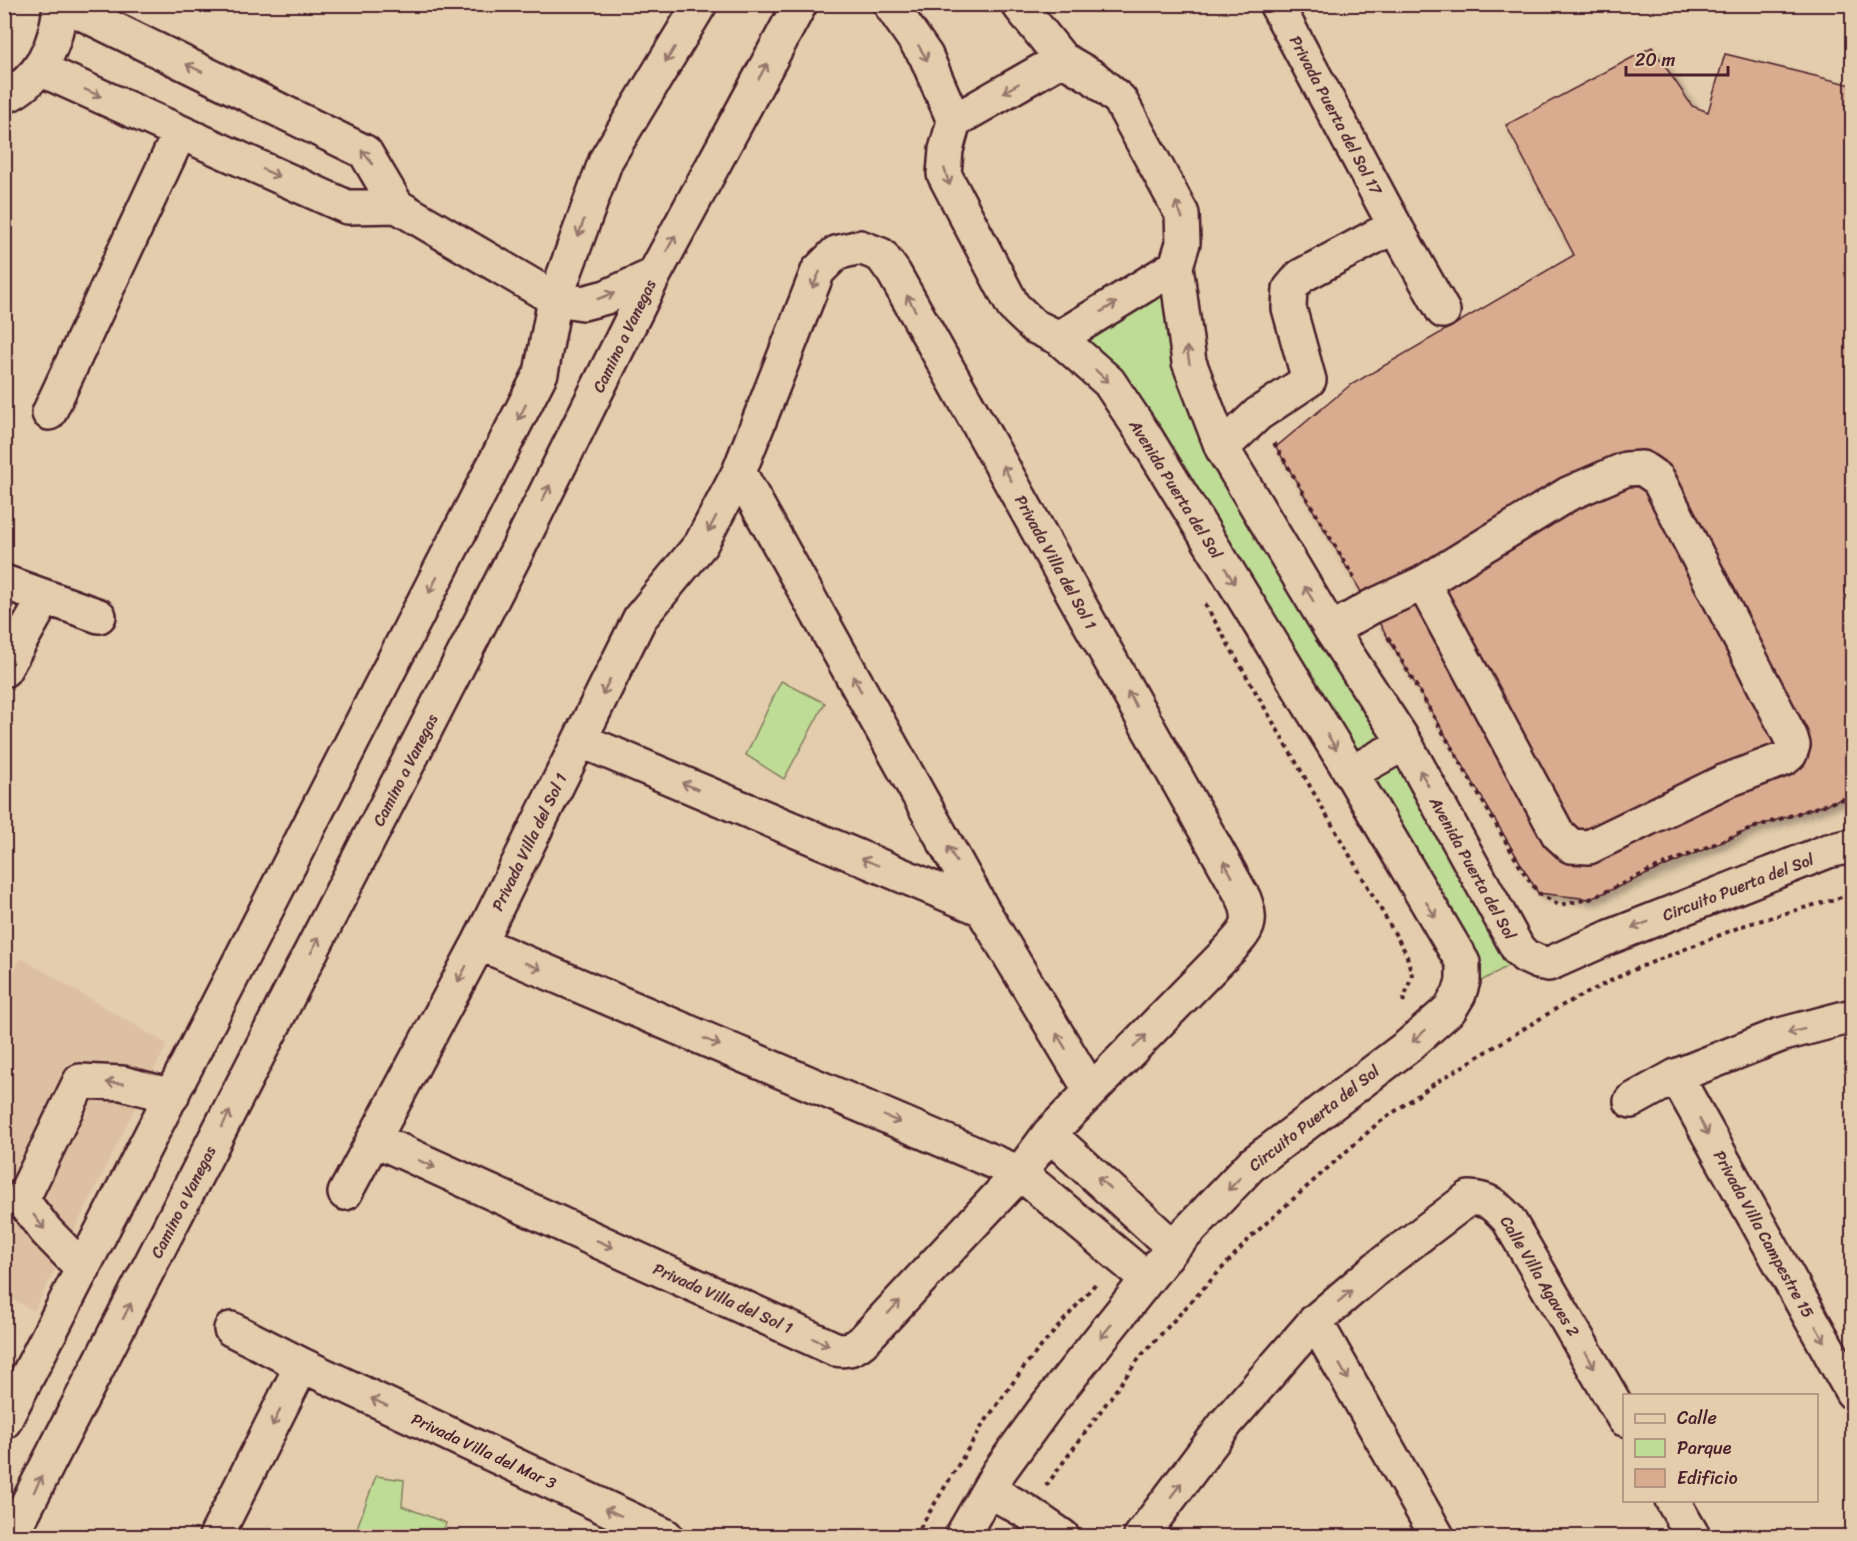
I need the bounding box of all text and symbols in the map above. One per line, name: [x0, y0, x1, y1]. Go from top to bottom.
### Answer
street label: Privada Puerta del Sol 17: [1282, 30, 1391, 201]
scale bar: [1626, 39, 1728, 77]
one-way arrow: [917, 44, 929, 61]
text: 20 m: [1635, 44, 1675, 76]
one-way arrow: [663, 46, 675, 63]
one-way arrow: [186, 62, 204, 74]
one-way arrow: [758, 63, 769, 81]
one-way arrow: [1003, 82, 1020, 94]
one-way arrow: [83, 88, 101, 99]
one-way arrow: [360, 149, 373, 165]
one-way arrow: [261, 168, 279, 179]
one-way arrow: [942, 168, 953, 187]
one-way arrow: [1172, 201, 1183, 219]
one-way arrow: [575, 218, 586, 236]
one-way arrow: [666, 235, 677, 253]
one-way arrow: [809, 270, 821, 288]
street label: Camino a Vanegas: [584, 274, 664, 398]
one-way arrow: [596, 290, 615, 301]
one-way arrow: [905, 295, 917, 312]
one-way arrow: [1100, 301, 1117, 313]
one-way arrow: [1183, 346, 1194, 365]
one-way arrow: [1095, 369, 1110, 384]
one-way arrow: [515, 403, 527, 421]
street label: Avenida Puerta del Sol: [1121, 413, 1231, 565]
one-way arrow: [1000, 465, 1012, 482]
one-way arrow: [541, 484, 553, 502]
street label: Privada Villa del Sol 1: [1007, 489, 1105, 635]
one-way arrow: [705, 515, 717, 533]
one-way arrow: [1225, 567, 1237, 584]
one-way arrow: [427, 576, 438, 594]
one-way arrow: [1303, 586, 1315, 603]
one-way arrow: [851, 676, 863, 693]
one-way arrow: [600, 677, 611, 695]
one-way arrow: [1126, 691, 1138, 708]
street label: Camino a Vanegas: [364, 708, 446, 831]
one-way arrow: [1326, 733, 1338, 750]
street label: Privada Villa del Sol 1: [483, 768, 575, 916]
one-way arrow: [1418, 769, 1429, 787]
one-way arrow: [681, 780, 699, 791]
street label: Avenida Puerta del Sol: [1421, 790, 1525, 945]
street label: Circuito Puerta del Sol: [1658, 845, 1818, 929]
one-way arrow: [945, 846, 957, 863]
one-way arrow: [861, 856, 879, 867]
one-way arrow: [1221, 861, 1233, 878]
one-way arrow: [1426, 901, 1438, 918]
one-way arrow: [1632, 920, 1650, 931]
one-way arrow: [310, 937, 321, 955]
one-way arrow: [523, 961, 541, 972]
one-way arrow: [456, 964, 468, 982]
one-way arrow: [1787, 1025, 1806, 1037]
one-way arrow: [1412, 1029, 1427, 1043]
one-way arrow: [1054, 1033, 1066, 1050]
one-way arrow: [1133, 1033, 1147, 1048]
one-way arrow: [702, 1037, 721, 1048]
street label: Circuito Puerta del Sol: [1242, 1057, 1386, 1179]
one-way arrow: [105, 1077, 125, 1088]
one-way arrow: [220, 1111, 232, 1128]
one-way arrow: [882, 1113, 900, 1125]
one-way arrow: [1698, 1118, 1710, 1135]
street label: Camino a Vanegas: [142, 1140, 224, 1263]
street label: Privada Villa Campestre 15: [1706, 1145, 1822, 1324]
one-way arrow: [418, 1158, 436, 1170]
one-way arrow: [1097, 1176, 1112, 1190]
one-way arrow: [1226, 1176, 1241, 1191]
street label: Calle Villa Agaves 2: [1492, 1210, 1588, 1342]
one-way arrow: [32, 1214, 45, 1230]
one-way arrow: [595, 1239, 613, 1251]
street label: Privada Villa del Sol 1: [648, 1254, 798, 1342]
one-way arrow: [1337, 1289, 1353, 1302]
one-way arrow: [887, 1300, 901, 1315]
one-way arrow: [121, 1303, 133, 1320]
one-way arrow: [1100, 1323, 1113, 1339]
one-way arrow: [1814, 1325, 1826, 1342]
one-way arrow: [811, 1337, 829, 1349]
one-way arrow: [1585, 1351, 1597, 1368]
one-way arrow: [1338, 1363, 1350, 1380]
legend: [1623, 1394, 1818, 1502]
one-way arrow: [371, 1395, 389, 1407]
text: Calle: [1677, 1402, 1717, 1434]
street label: Privada Villa del Mar 3: [407, 1405, 562, 1498]
one-way arrow: [270, 1408, 281, 1426]
text: Parque: [1677, 1432, 1732, 1464]
text: Edificio: [1677, 1462, 1738, 1494]
one-way arrow: [33, 1476, 44, 1494]
one-way arrow: [1170, 1482, 1182, 1498]
one-way arrow: [604, 1505, 622, 1517]

